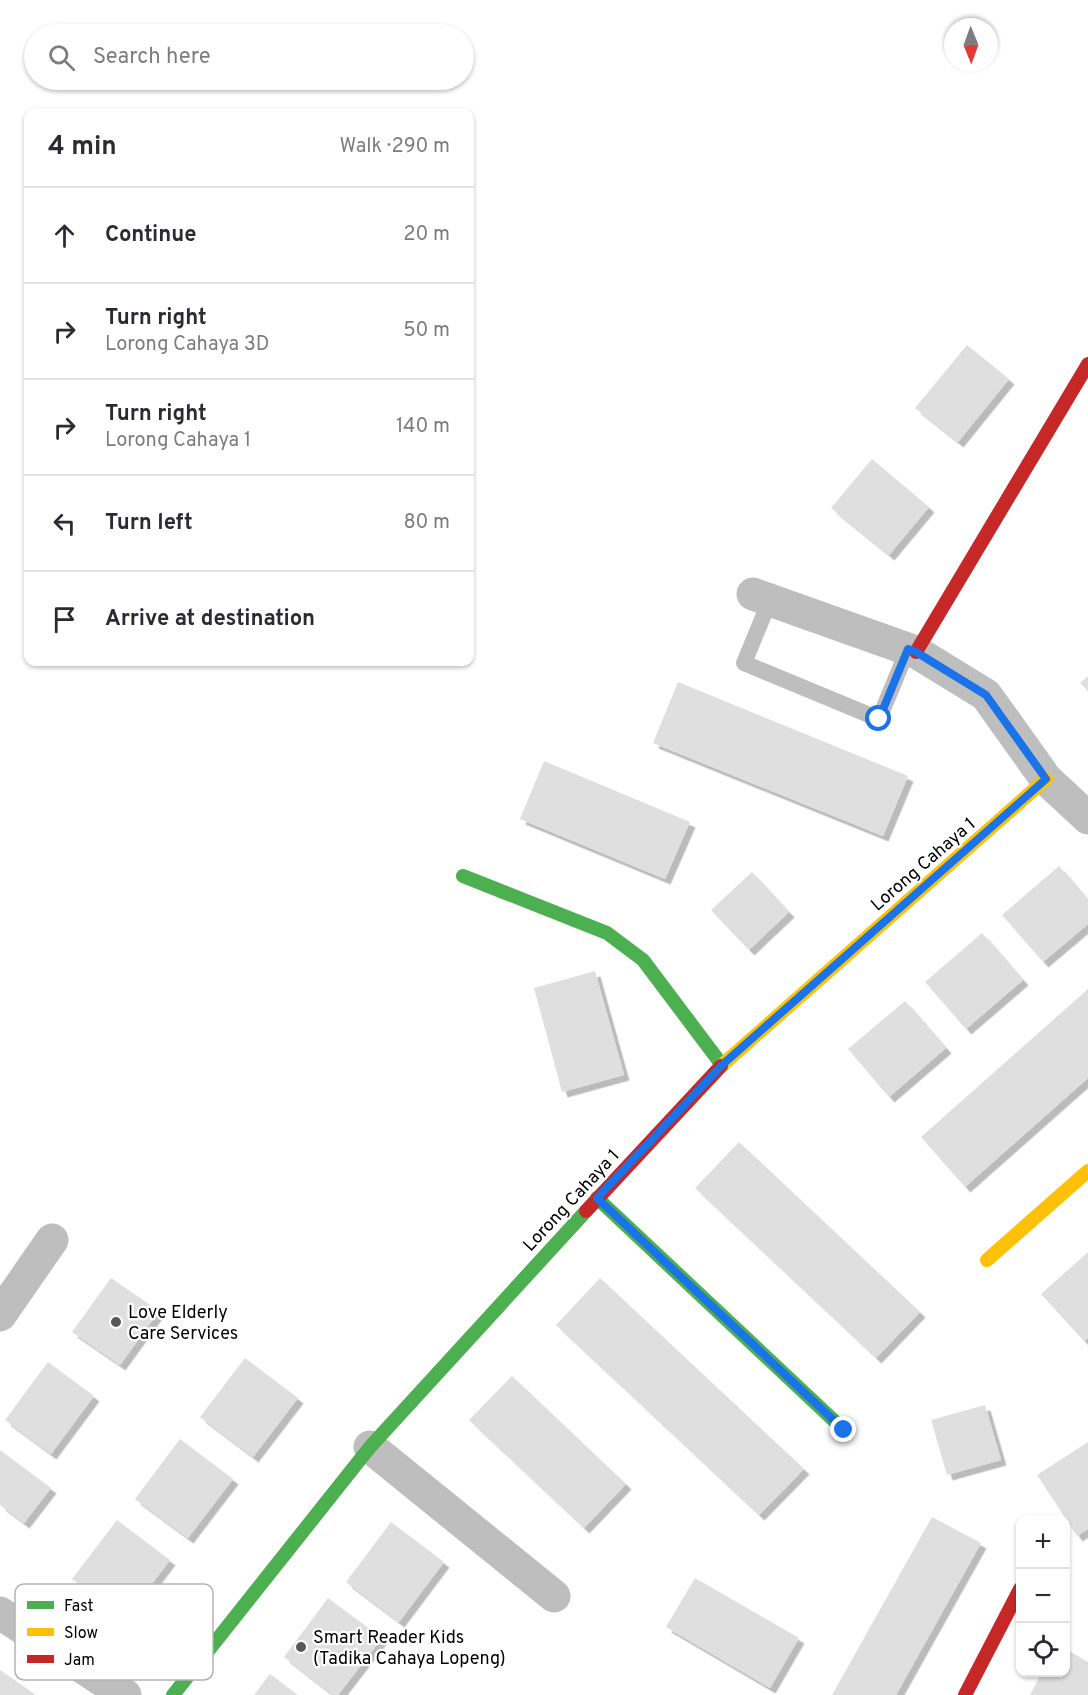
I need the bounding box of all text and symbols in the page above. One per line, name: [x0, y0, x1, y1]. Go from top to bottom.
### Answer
north arrow: [944, 18, 998, 72]
search box: [24, 24, 474, 90]
icon: search: [45, 41, 78, 74]
text: Search here: [93, 44, 211, 71]
text: 4 min: [48, 131, 117, 164]
text: Walk · 290 m: [339, 134, 450, 160]
icon: ahead: [48, 219, 81, 252]
text: Continue: [105, 222, 196, 249]
text: 20 m: [403, 222, 450, 248]
text: Turn right: [105, 305, 207, 332]
icon: right: [48, 315, 81, 348]
text: 50 m: [403, 318, 450, 344]
text: Lorong Cahaya 3D: [105, 332, 269, 358]
text: Turn right: [105, 401, 207, 428]
icon: right: [48, 411, 81, 444]
text: 140 m: [396, 414, 450, 440]
text: Lorong Cahaya 1: [105, 428, 251, 454]
icon: left: [48, 507, 81, 540]
text: Turn left: [105, 510, 193, 537]
text: 80 m: [404, 510, 450, 536]
icon: arrive: [48, 603, 81, 636]
text: Arrive at destination: [105, 606, 315, 633]
route start: [865, 705, 891, 731]
street label: Lorong Cahaya 1: [867, 813, 981, 917]
street label: Lorong Cahaya 1: [519, 1145, 625, 1257]
place label: Love Elderly Care Services: [128, 1302, 238, 1346]
marker: Love Elderly Care Services: [109, 1315, 123, 1329]
route end: [830, 1416, 856, 1442]
map controls: [1016, 1515, 1070, 1677]
button: +: [1016, 1515, 1070, 1569]
button: −: [1016, 1569, 1070, 1623]
legend: [15, 1584, 213, 1680]
text: Fast: [64, 1597, 94, 1617]
button: locate: [1016, 1623, 1070, 1677]
text: Slow: [64, 1624, 98, 1644]
place label: Smart Reader Kids (Tadika Cahaya Lopeng): [313, 1627, 506, 1671]
marker: Smart Reader Kids (Tadika Cahaya Lopeng): [294, 1640, 308, 1654]
text: Jam: [64, 1651, 95, 1671]

